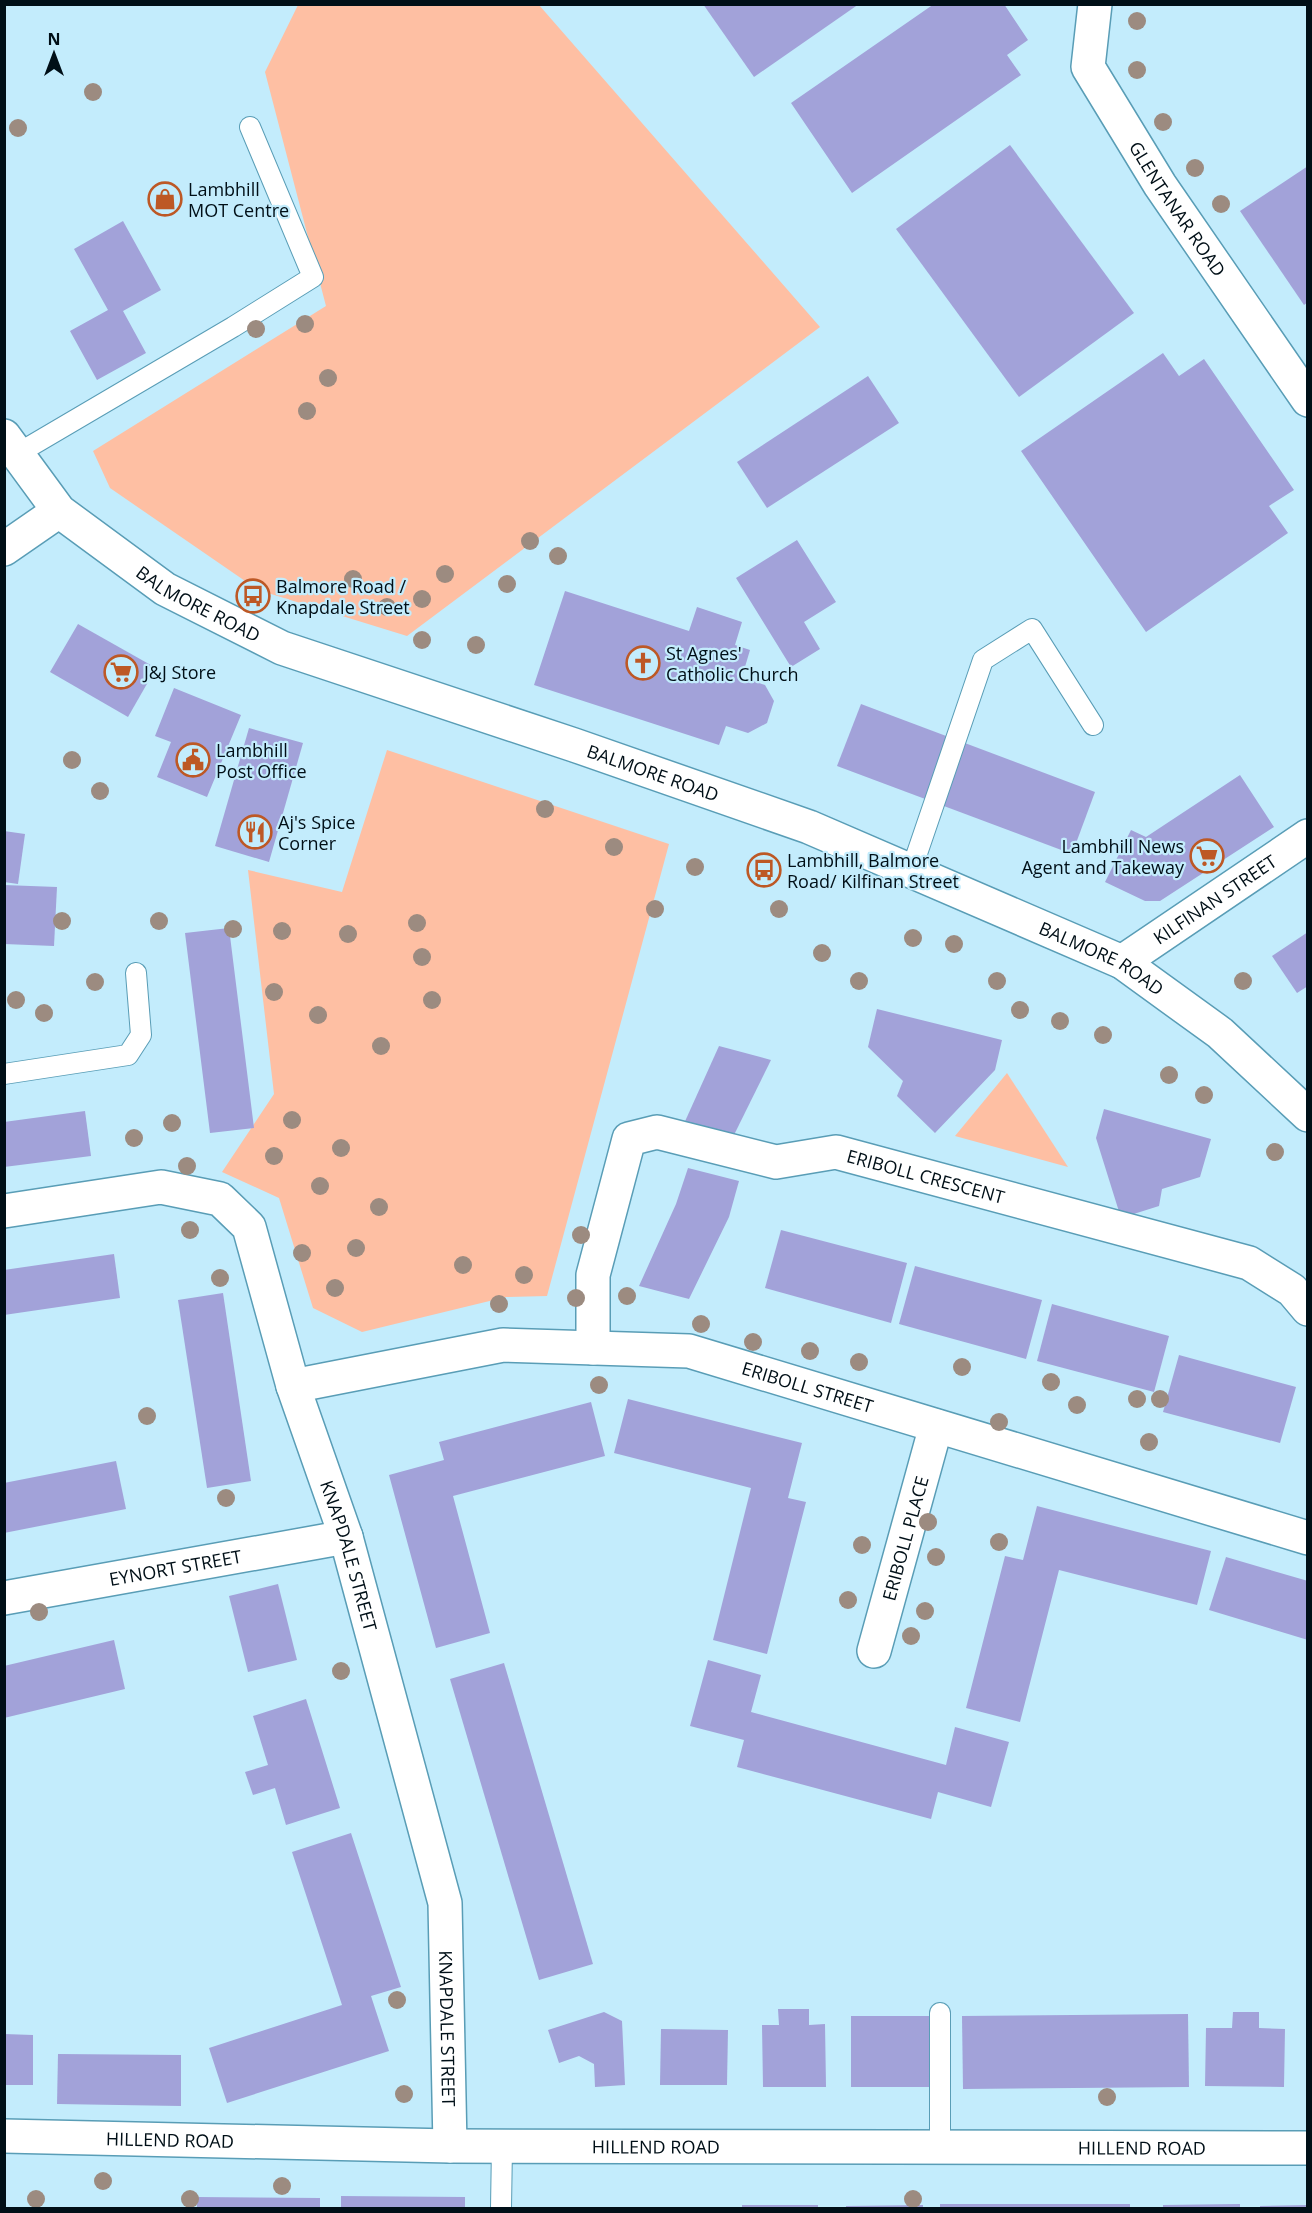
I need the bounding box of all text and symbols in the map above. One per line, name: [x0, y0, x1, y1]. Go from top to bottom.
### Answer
north arrow: [24, 24, 84, 84]
text: N: [47, 28, 61, 50]
street label: GLENTANAR ROAD: [1124, 137, 1231, 281]
place label: Lambhill MOT Centre: [188, 177, 289, 222]
shop icon: Lambhill MOT Centre: [147, 181, 183, 217]
street label: BALMORE ROAD: [132, 560, 265, 647]
place label: Balmore Road / Knapdale Street: [276, 574, 410, 619]
bus stop icon: Balmore Road / Knapdale Street: [235, 578, 271, 614]
place label: St Agnes' Catholic Church: [666, 641, 798, 686]
church icon: St Agnes' Catholic Church: [625, 645, 661, 681]
supermarket icon: J&J Store: [103, 654, 139, 690]
place label: J&J Store: [142, 660, 216, 684]
place label: Lambhill Post Office: [216, 738, 307, 783]
street label: BALMORE ROAD: [584, 738, 722, 807]
public building icon: Lambhill Post Office: [175, 742, 211, 778]
place label: Aj's Spice Corner: [278, 810, 355, 855]
restaurant icon: Aj's Spice Corner: [237, 814, 273, 850]
place label: Lambhill News Agent and Takeway: [1021, 834, 1185, 879]
supermarket icon: Lambhill News Agent and Takeway: [1189, 838, 1225, 874]
place label: Lambhill, Balmore Road/ Kilfinan Street: [787, 848, 959, 893]
street label: KILFINAN STREET: [1148, 849, 1281, 949]
bus stop icon: Lambhill, Balmore Road/ Kilfinan Street: [746, 852, 782, 888]
street label: BALMORE ROAD: [1035, 916, 1169, 1000]
street label: ERIBOLL CRESCENT: [844, 1143, 1007, 1209]
street label: ERIBOLL STREET: [739, 1356, 876, 1418]
street label: ERIBOLL PLACE: [876, 1473, 934, 1603]
street label: KNAPDALE STREET: [315, 1477, 383, 1634]
street label: EYNORT STREET: [107, 1544, 244, 1591]
street label: KNAPDALE STREET: [434, 1950, 461, 2107]
street label: HILLEND ROAD: [106, 2126, 234, 2153]
street label: HILLEND ROAD: [592, 2134, 720, 2159]
street label: HILLEND ROAD: [1078, 2135, 1206, 2160]

